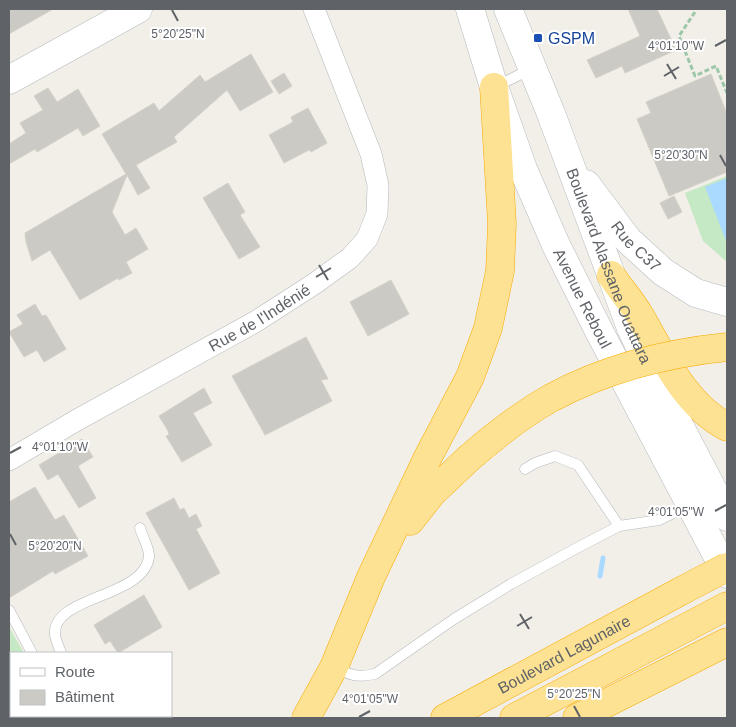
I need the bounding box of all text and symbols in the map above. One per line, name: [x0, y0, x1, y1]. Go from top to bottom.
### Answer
text: 5°20'25"N: [151, 27, 205, 41]
place label: GSPM: [548, 30, 595, 47]
marker: GSPM: [532, 32, 544, 44]
text: 4°01'10"W: [648, 39, 705, 53]
text: 5°20'30"N: [654, 148, 708, 162]
street label: Boulevard Alassane Ouattara: [564, 166, 655, 366]
street label: Rue C37: [608, 218, 665, 274]
street label: Avenue Reboul: [551, 246, 615, 351]
street label: Rue de l'Indénié: [206, 280, 313, 354]
text: 4°01'10"W: [32, 440, 89, 454]
text: 4°01'05"W: [648, 505, 705, 519]
text: 5°20'20"N: [28, 539, 82, 553]
street label: Boulevard Lagunaire: [495, 612, 633, 697]
legend: [10, 652, 172, 717]
text: Route: [55, 663, 95, 680]
text: 5°20'25"N: [547, 687, 601, 701]
text: Bâtiment: [55, 688, 115, 705]
text: 4°01'05"W: [342, 692, 399, 706]

